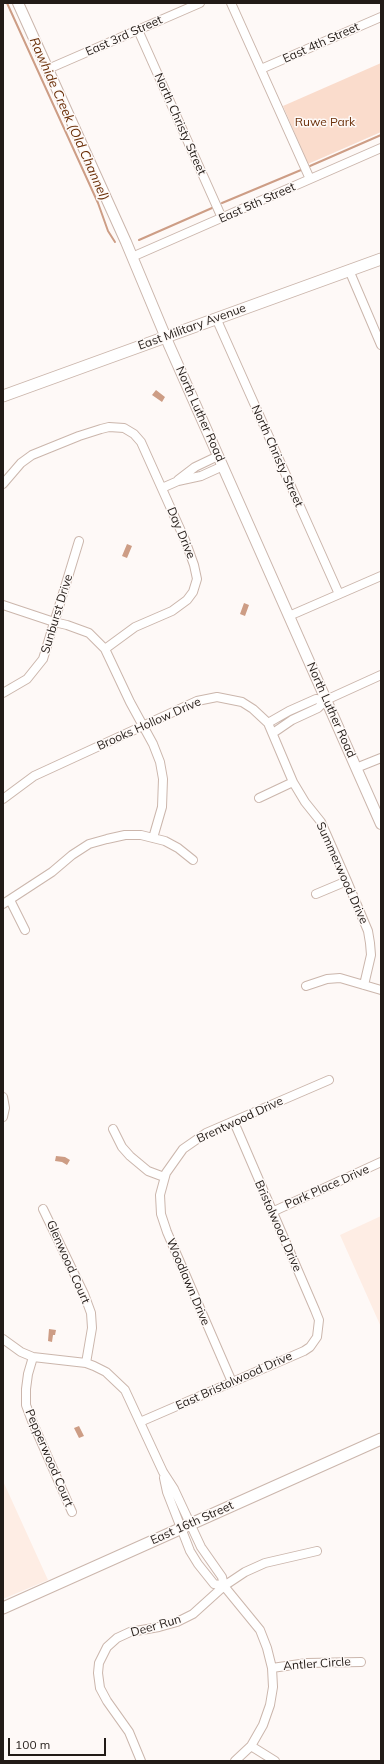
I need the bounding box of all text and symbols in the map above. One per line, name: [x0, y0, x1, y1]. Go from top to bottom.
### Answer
street label: East 3rd Street: [83, 13, 165, 59]
street label: East 4th Street: [281, 20, 361, 66]
water label: Rawhide Creek (Old Channel): [26, 35, 112, 203]
street label: North Christy Street: [151, 71, 209, 177]
park label: Ruwe Park: [295, 115, 355, 129]
street label: East 5th Street: [217, 180, 297, 226]
street label: East Military Avenue: [136, 301, 248, 353]
street label: North Luther Road: [173, 364, 227, 464]
street label: North Christy Street: [248, 403, 306, 509]
street label: Day Drive: [164, 505, 198, 561]
street label: Sunburst Drive: [38, 573, 76, 655]
street label: North Luther Road: [304, 660, 358, 760]
street label: Brooks Hollow Drive: [95, 695, 203, 753]
street label: Summerwood Drive: [313, 820, 371, 926]
street label: Brentwood Drive: [195, 1094, 285, 1146]
street label: Park Place Drive: [283, 1162, 371, 1212]
street label: Bristolwood Drive: [251, 1178, 305, 1274]
street label: Glenwood Court: [43, 1218, 93, 1306]
street label: Woodlawn Drive: [163, 1236, 213, 1328]
street label: East Bristolwood Drive: [174, 1349, 294, 1413]
street label: Pepperwood Court: [22, 1407, 76, 1509]
street label: East 16th Street: [148, 1498, 236, 1548]
street label: Deer Run: [129, 1612, 183, 1640]
street label: Antler Circle: [283, 1654, 351, 1674]
scale bar: [10, 1730, 108, 1756]
text: 100 m: [15, 1737, 50, 1752]

